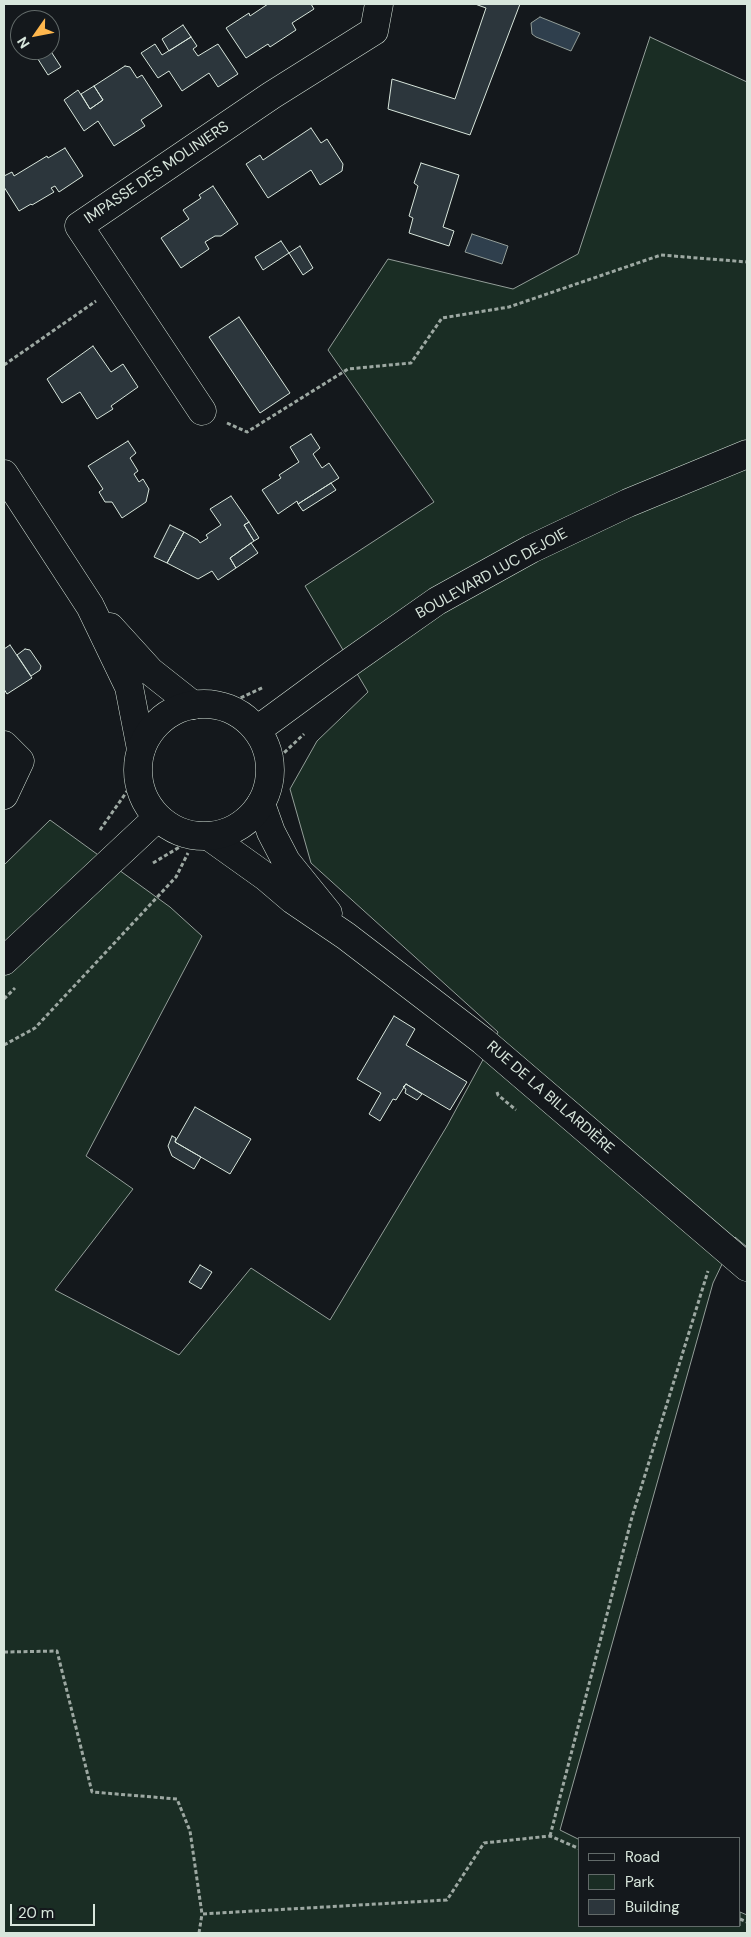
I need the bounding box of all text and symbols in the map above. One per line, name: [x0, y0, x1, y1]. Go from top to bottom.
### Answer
north arrow: [10, 10, 60, 60]
text: N: [13, 33, 34, 52]
street label: IMPASSE DES MOLINIERS: [81, 118, 233, 228]
street label: BOULEVARD LUC DEJOIE: [413, 525, 571, 623]
street label: RUE DE LA BILLARDIÈRE: [483, 1038, 617, 1158]
legend: [578, 1837, 741, 1927]
text: Road: [625, 1847, 660, 1867]
text: Park: [625, 1872, 655, 1892]
scale bar: [12, 1894, 98, 1926]
text: Building: [625, 1897, 680, 1917]
text: 20 m: [18, 1903, 54, 1923]

